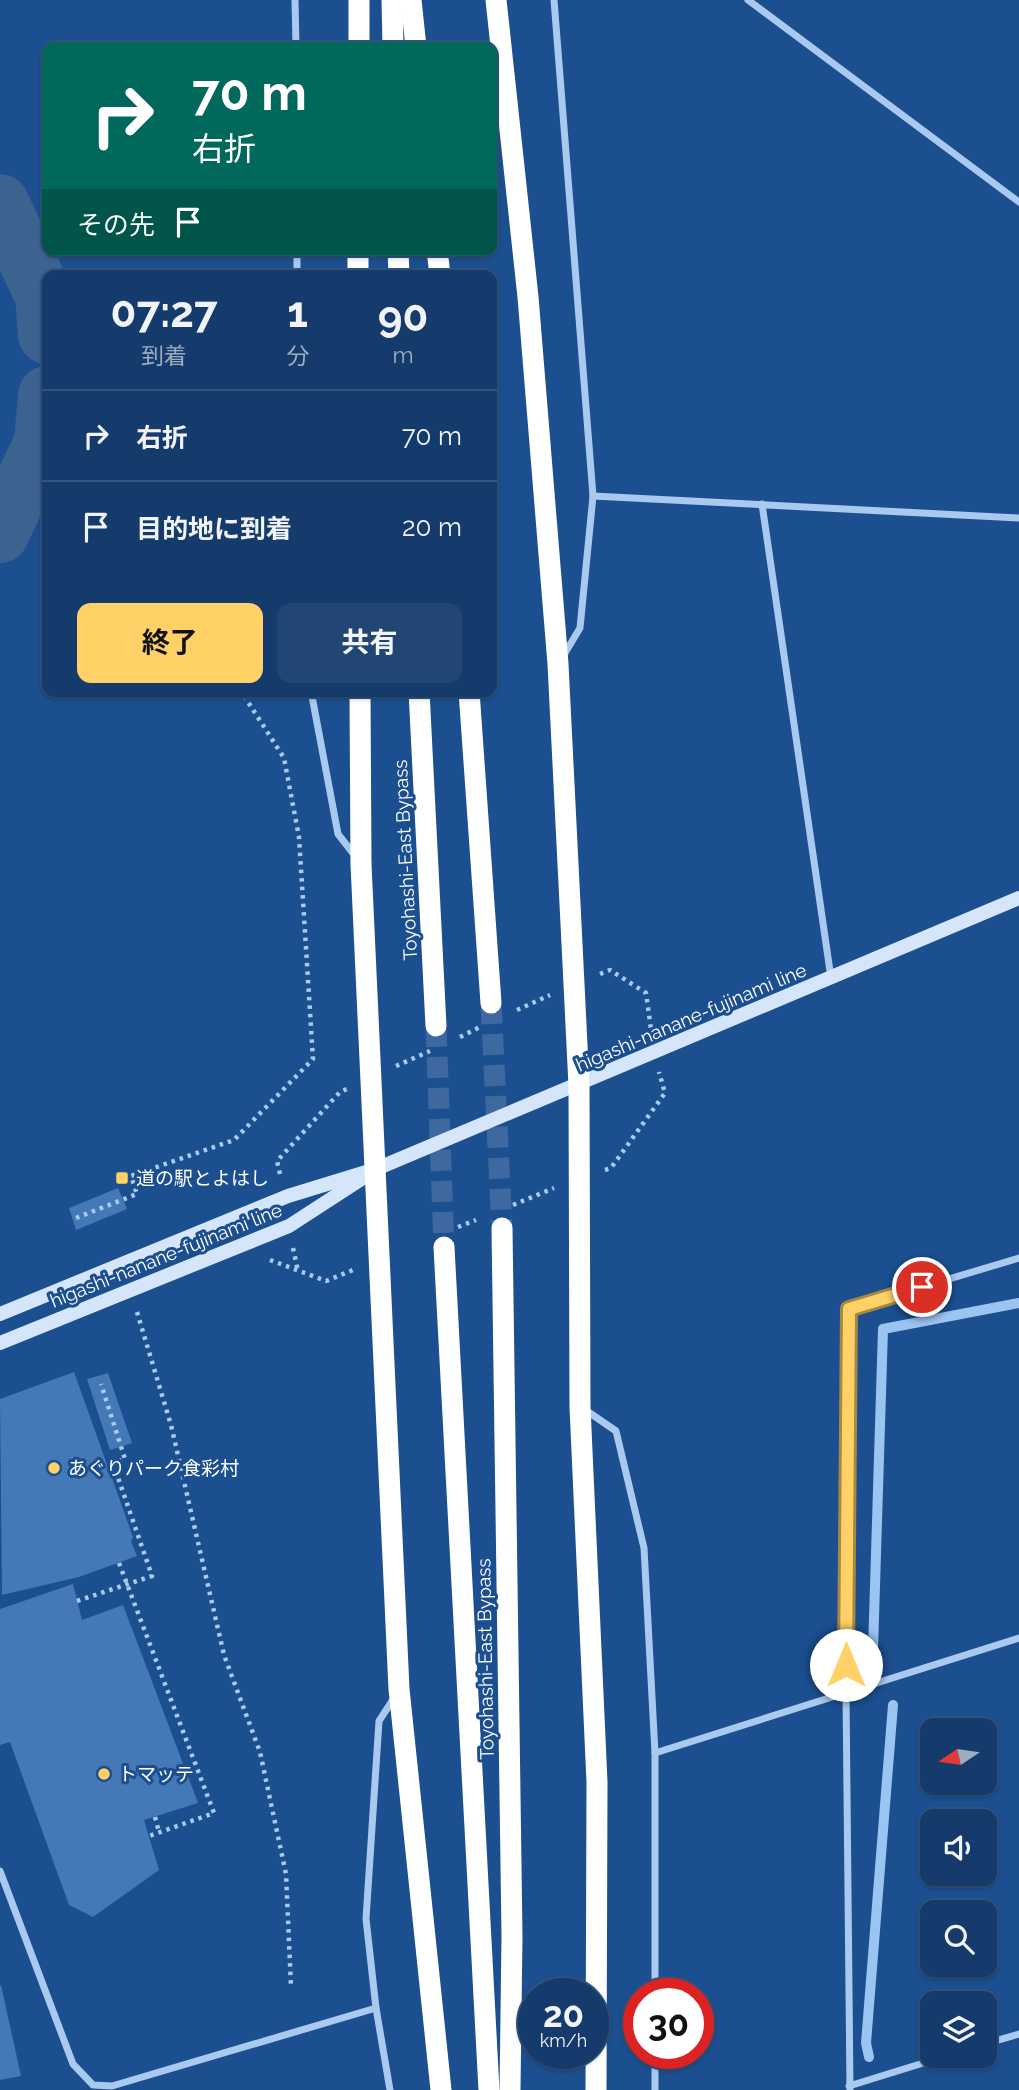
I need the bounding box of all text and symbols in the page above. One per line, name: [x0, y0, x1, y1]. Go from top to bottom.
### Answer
text: 70 m: [192, 64, 307, 121]
icon: right: [77, 70, 168, 161]
text: 右折: [192, 130, 256, 167]
icon: arrive: [169, 203, 207, 241]
text: その先: [77, 210, 155, 240]
text: 07:27: [111, 288, 218, 337]
text: 1: [287, 288, 308, 337]
text: 90: [378, 292, 428, 341]
text: m: [393, 341, 414, 368]
text: 到着: [141, 342, 187, 369]
text: 分: [286, 342, 309, 369]
icon: right: [77, 417, 115, 455]
text: 70 m: [402, 421, 462, 451]
text: 右折: [136, 423, 188, 453]
icon: arrive: [77, 508, 115, 546]
text: 20 m: [402, 512, 462, 542]
text: 目的地に到着: [136, 514, 292, 544]
button: 終了: [77, 603, 263, 683]
button: 共有: [277, 603, 462, 683]
street label: Toyohashi-East Bypass: [389, 759, 421, 961]
street label: higashi-nanane-fujinami line: [572, 958, 810, 1076]
place label: 道の駅とよはし: [136, 1167, 269, 1189]
marker: 道の駅とよはし: [114, 1170, 130, 1186]
street label: higashi-nanane-fujinami line: [47, 1198, 285, 1312]
pin: [892, 1257, 952, 1317]
icon: arrive: [903, 1268, 941, 1306]
place label: あぐりパーク食彩村: [68, 1457, 239, 1479]
marker: あぐりパーク食彩村: [46, 1460, 62, 1476]
street label: Toyohashi-East Bypass: [472, 1558, 498, 1760]
position arrow: [809, 1628, 883, 1702]
north arrow: [920, 1718, 998, 1796]
map controls: [920, 1718, 997, 2068]
place label: トマッテ: [118, 1763, 194, 1785]
marker: トマッテ: [96, 1766, 112, 1782]
button: sound: [920, 1809, 997, 1886]
button: search: [920, 1900, 997, 1977]
speed limit sign: 30: [623, 1978, 714, 2069]
button: layers: [920, 1991, 997, 2068]
text: 20: [543, 1994, 584, 2035]
text: km/h: [540, 2030, 587, 2051]

